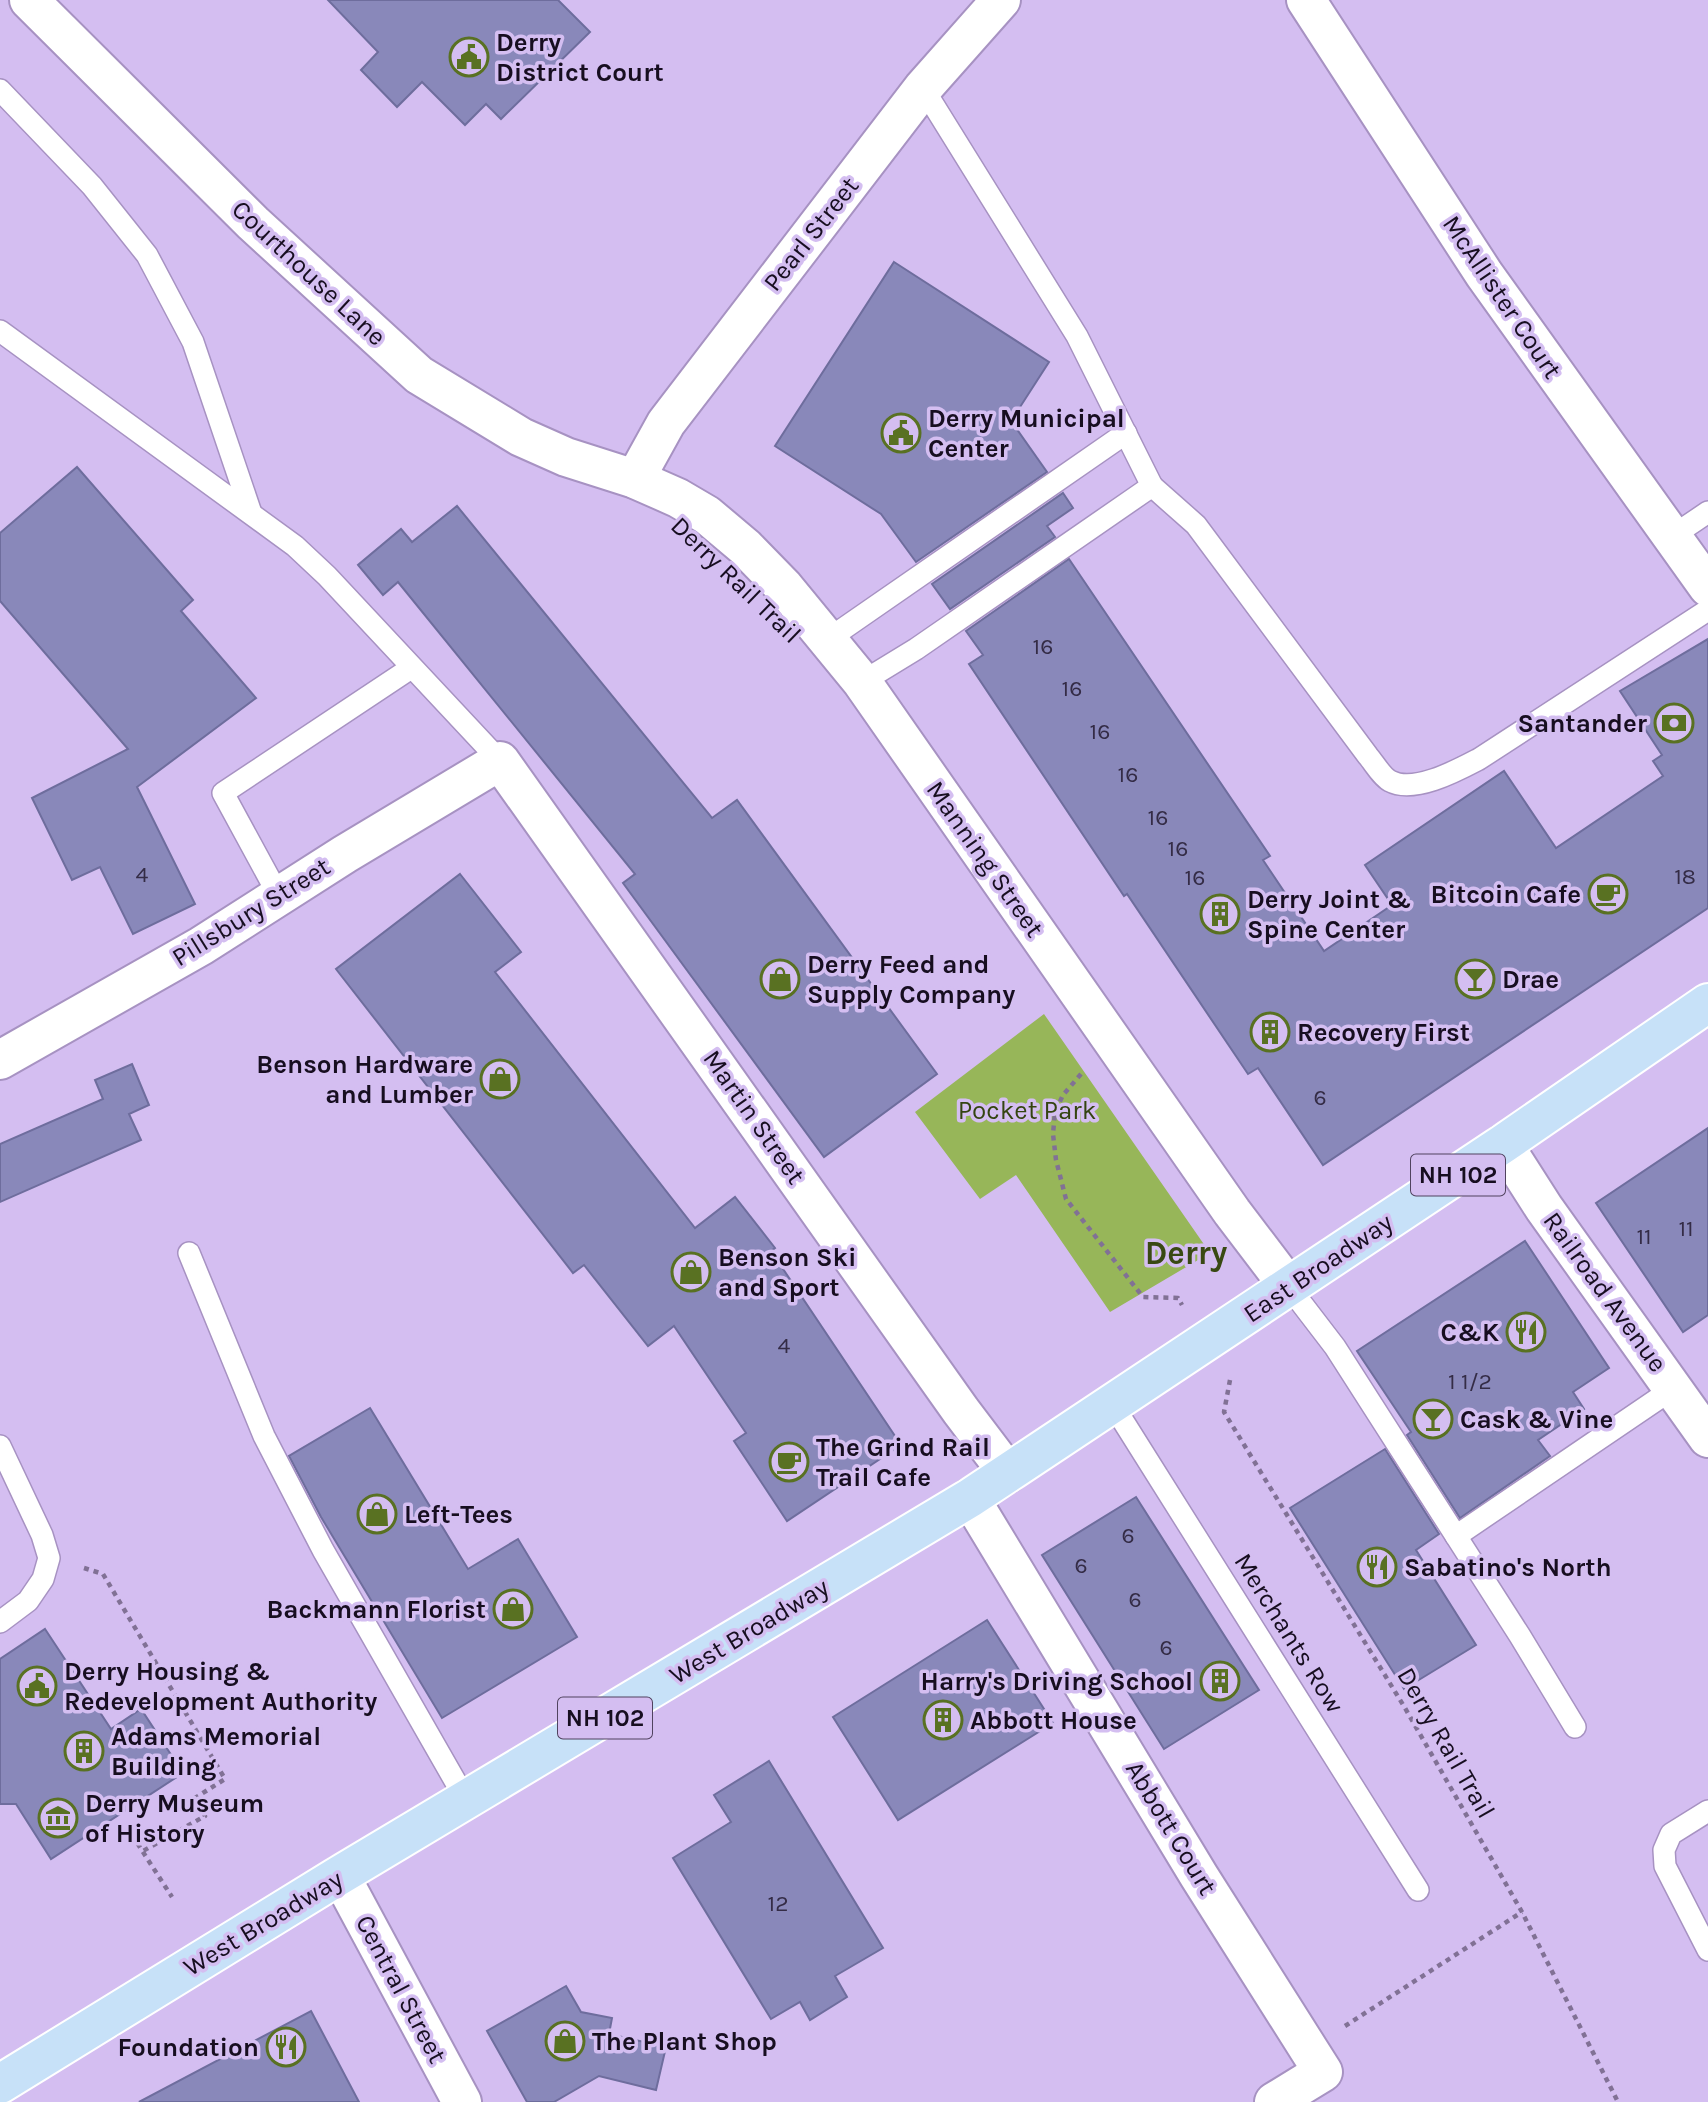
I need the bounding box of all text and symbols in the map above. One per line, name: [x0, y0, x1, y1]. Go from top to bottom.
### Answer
place label: Derry District Court: [496, 27, 664, 88]
public building icon: Derry District Court: [448, 36, 490, 78]
street label: Pearl Street: [757, 171, 865, 297]
street label: Courthouse Lane: [226, 194, 392, 352]
street label: McAllister Court: [1436, 210, 1568, 385]
place label: Derry Municipal Center: [928, 403, 1125, 464]
public building icon: Derry Municipal Center: [880, 412, 922, 454]
street label: Derry Rail Trail: [664, 510, 808, 650]
house number: 16: [1033, 633, 1053, 660]
house number: 16: [1062, 675, 1082, 702]
bank icon: Santander: [1653, 702, 1695, 744]
place label: Santander: [1517, 708, 1648, 739]
house number: 16: [1090, 718, 1110, 745]
house number: 16: [1118, 761, 1138, 788]
street label: Manning Street: [920, 775, 1050, 943]
house number: 16: [1148, 804, 1168, 831]
house number: 16: [1168, 835, 1188, 862]
street label: Pillsbury Street: [166, 851, 336, 973]
house number: 4: [136, 861, 149, 888]
house number: 18: [1674, 863, 1696, 890]
house number: 16: [1185, 864, 1205, 891]
cafe icon: Bitcoin Cafe: [1587, 873, 1629, 915]
place label: Bitcoin Cafe: [1431, 879, 1581, 910]
place label: Derry Joint & Spine Center: [1247, 884, 1412, 945]
building icon: Derry Joint & Spine Center: [1199, 893, 1241, 935]
place label: Derry Feed and Supply Company: [807, 949, 1015, 1010]
shop icon: Derry Feed and Supply Company: [759, 958, 801, 1000]
bar icon: Drae: [1454, 958, 1496, 1000]
place label: Drae: [1502, 964, 1559, 995]
building icon: Recovery First: [1249, 1011, 1291, 1053]
place label: Recovery First: [1297, 1017, 1470, 1048]
street label: Martin Street: [696, 1044, 812, 1190]
place label: Benson Hardware and Lumber: [256, 1049, 474, 1110]
shop icon: Benson Hardware and Lumber: [479, 1058, 521, 1100]
house number: 6: [1313, 1084, 1327, 1111]
park label: Pocket Park: [958, 1095, 1096, 1126]
road number: NH 102: [1411, 1154, 1505, 1196]
street label: Railroad Avenue: [1537, 1206, 1673, 1378]
street label: East Broadway: [1238, 1207, 1398, 1329]
house number: 11: [1678, 1215, 1694, 1242]
house number: 11: [1636, 1223, 1652, 1250]
district label: Derry: [1145, 1234, 1228, 1272]
place label: Benson Ski and Sport: [718, 1242, 857, 1303]
shop icon: Benson Ski and Sport: [670, 1251, 712, 1293]
restaurant icon: C&K: [1505, 1311, 1547, 1353]
place label: C&K: [1440, 1317, 1499, 1348]
house number: 4: [778, 1332, 791, 1359]
house number: 1 1/2: [1448, 1368, 1492, 1395]
bar icon: Cask & Vine: [1412, 1398, 1454, 1440]
place label: Cask & Vine: [1460, 1404, 1613, 1435]
place label: The Grind Rail Trail Cafe: [816, 1432, 990, 1493]
cafe icon: The Grind Rail Trail Cafe: [768, 1441, 810, 1483]
shop icon: Left-Tees: [356, 1493, 398, 1535]
place label: Left-Tees: [404, 1499, 513, 1530]
house number: 6: [1121, 1522, 1135, 1549]
restaurant icon: Sabatino's North: [1356, 1546, 1398, 1588]
street label: Merchants Row: [1228, 1547, 1351, 1719]
house number: 6: [1074, 1552, 1088, 1579]
place label: Sabatino's North: [1404, 1552, 1612, 1583]
street label: West Broadway: [664, 1571, 834, 1691]
house number: 6: [1128, 1586, 1142, 1613]
shop icon: Backmann Florist: [492, 1588, 534, 1630]
place label: Backmann Florist: [266, 1594, 486, 1625]
house number: 6: [1159, 1634, 1173, 1661]
place label: Derry Housing & Redevelopment Authority: [64, 1656, 377, 1717]
building icon: Harry's Driving School: [1199, 1660, 1241, 1702]
street label: Derry Rail Trail: [1390, 1662, 1502, 1824]
public building icon: Derry Housing & Redevelopment Authority: [16, 1665, 58, 1707]
place label: Harry's Driving School: [921, 1666, 1193, 1697]
road number: NH 102: [558, 1698, 652, 1738]
building icon: Abbott House: [922, 1699, 964, 1741]
place label: Abbott House: [970, 1705, 1137, 1736]
place label: Adams Memorial Building: [111, 1721, 321, 1782]
building icon: Adams Memorial Building: [63, 1730, 105, 1772]
street label: Abbott Court: [1119, 1755, 1223, 1901]
place label: Derry Museum of History: [85, 1788, 264, 1849]
museum icon: Derry Museum of History: [37, 1797, 79, 1839]
street label: West Broadway: [178, 1863, 348, 1983]
house number: 12: [768, 1890, 788, 1917]
street label: Central Street: [349, 1910, 453, 2069]
shop icon: The Plant Shop: [544, 2020, 586, 2062]
restaurant icon: Foundation: [265, 2026, 307, 2068]
place label: The Plant Shop: [592, 2026, 777, 2057]
place label: Foundation: [118, 2032, 259, 2063]

